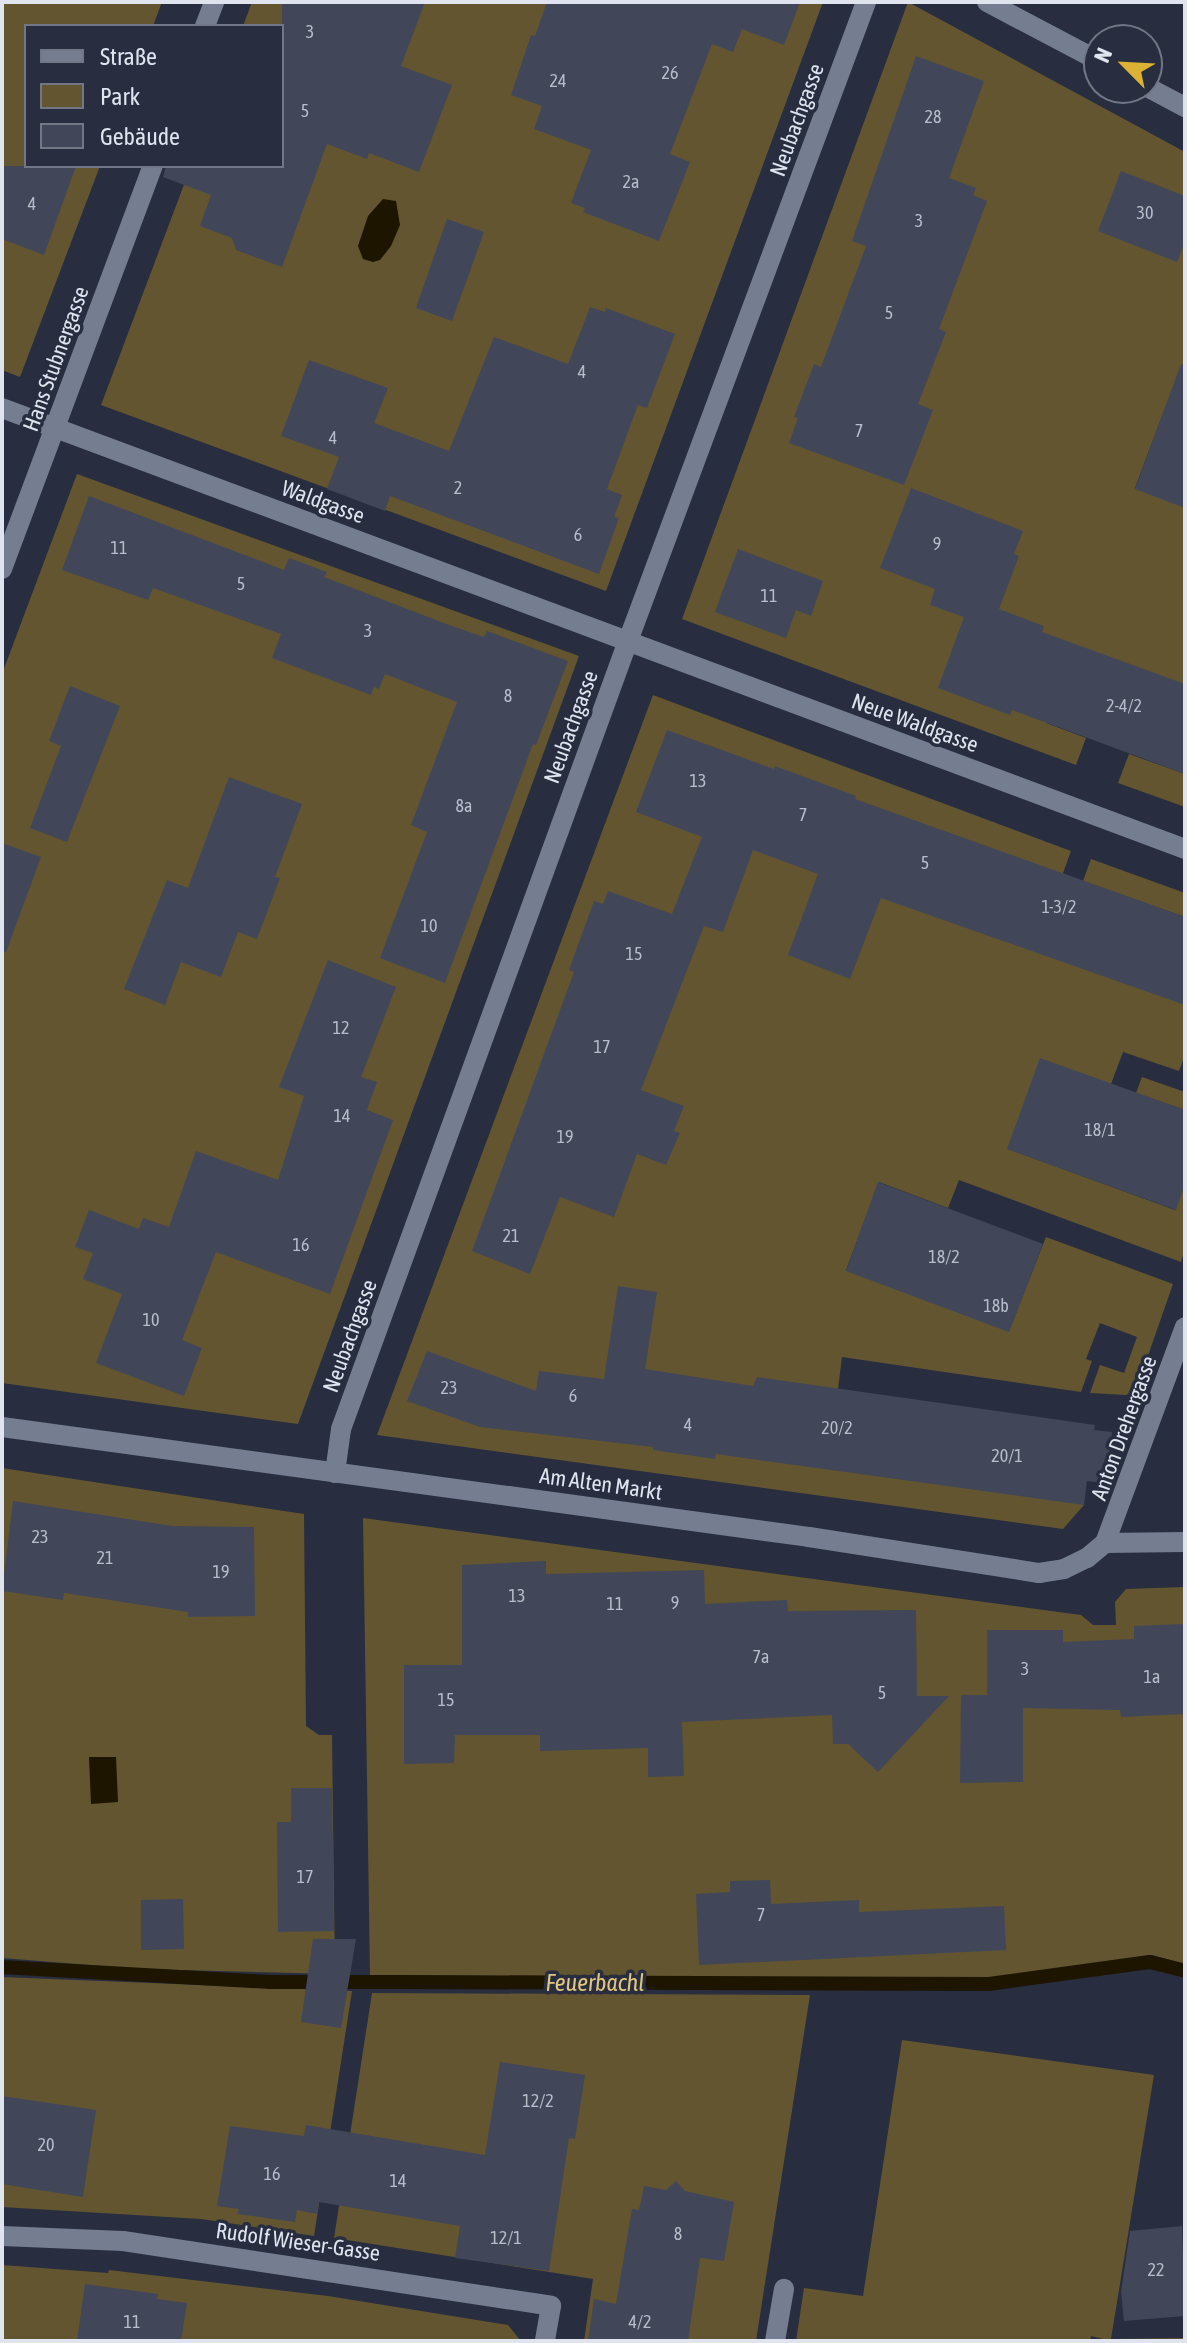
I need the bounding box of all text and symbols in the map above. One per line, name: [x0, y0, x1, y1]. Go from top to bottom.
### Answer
house number: 3: [306, 21, 314, 43]
legend: [24, 24, 284, 168]
north arrow: [1083, 24, 1163, 104]
text: Straße: [100, 43, 157, 70]
text: N: [1088, 44, 1117, 66]
street label: Neubachgasse: [764, 60, 830, 180]
house number: 26: [662, 62, 678, 84]
house number: 24: [550, 70, 566, 92]
text: Park: [100, 83, 140, 110]
house number: 5: [301, 100, 309, 122]
house number: 28: [925, 106, 941, 128]
text: Gebäude: [100, 123, 180, 150]
house number: 2a: [623, 171, 639, 193]
house number: 4: [28, 193, 36, 215]
house number: 30: [1137, 202, 1153, 224]
house number: 3: [915, 210, 923, 232]
street label: Hans Stubnergasse: [18, 283, 94, 435]
house number: 5: [885, 302, 893, 324]
house number: 4: [578, 361, 586, 383]
house number: 7: [855, 420, 863, 442]
house number: 4: [329, 427, 337, 449]
street label: Waldgasse: [278, 475, 368, 529]
house number: 2: [454, 477, 462, 499]
house number: 6: [574, 524, 582, 546]
house number: 9: [933, 533, 941, 555]
house number: 11: [111, 537, 127, 559]
house number: 5: [237, 573, 245, 595]
house number: 11: [761, 585, 777, 607]
house number: 3: [364, 620, 372, 642]
street label: Neubachgasse: [538, 667, 604, 787]
house number: 8: [504, 685, 512, 707]
street label: Neue Waldgasse: [848, 688, 982, 758]
house number: 2-4/2: [1106, 695, 1142, 717]
house number: 13: [690, 770, 706, 792]
house number: 8a: [456, 795, 472, 817]
house number: 7: [799, 804, 807, 826]
house number: 5: [921, 852, 929, 874]
house number: 1-3/2: [1041, 896, 1077, 918]
house number: 10: [421, 915, 437, 937]
house number: 15: [626, 943, 642, 965]
house number: 12: [333, 1017, 349, 1039]
house number: 17: [594, 1036, 610, 1058]
house number: 14: [334, 1105, 350, 1127]
house number: 18/1: [1084, 1119, 1116, 1141]
house number: 19: [557, 1126, 573, 1148]
house number: 21: [503, 1225, 519, 1247]
house number: 16: [293, 1234, 309, 1256]
house number: 18/2: [928, 1246, 960, 1268]
street label: Neubachgasse: [317, 1276, 383, 1396]
house number: 18b: [983, 1295, 1009, 1317]
house number: 10: [143, 1309, 159, 1331]
street label: Anton Drehergasse: [1086, 1352, 1162, 1504]
house number: 23: [441, 1377, 457, 1399]
house number: 6: [569, 1385, 577, 1407]
house number: 4: [684, 1414, 692, 1436]
house number: 20/2: [821, 1417, 853, 1439]
house number: 20/1: [991, 1445, 1023, 1467]
street label: Am Alten Markt: [538, 1462, 664, 1506]
house number: 23: [32, 1526, 48, 1548]
house number: 21: [97, 1547, 113, 1569]
house number: 19: [213, 1561, 229, 1583]
house number: 13: [509, 1585, 525, 1607]
house number: 9: [671, 1592, 679, 1614]
house number: 11: [607, 1593, 623, 1615]
house number: 7a: [753, 1646, 769, 1668]
house number: 3: [1021, 1658, 1029, 1680]
house number: 1a: [1144, 1666, 1160, 1688]
house number: 5: [878, 1682, 886, 1704]
house number: 15: [438, 1689, 454, 1711]
house number: 17: [297, 1866, 313, 1888]
house number: 7: [757, 1904, 765, 1926]
water label: Feuerbachl: [545, 1969, 645, 1997]
house number: 12/2: [522, 2090, 554, 2112]
house number: 20: [38, 2134, 54, 2156]
house number: 16: [264, 2163, 280, 2185]
house number: 14: [390, 2170, 406, 2192]
street label: Rudolf Wieser-Gasse: [214, 2217, 382, 2267]
house number: 8: [674, 2223, 682, 2245]
house number: 12/1: [490, 2227, 522, 2249]
house number: 22: [1148, 2259, 1164, 2281]
house number: 11: [124, 2311, 140, 2333]
house number: 4/2: [628, 2311, 652, 2333]

